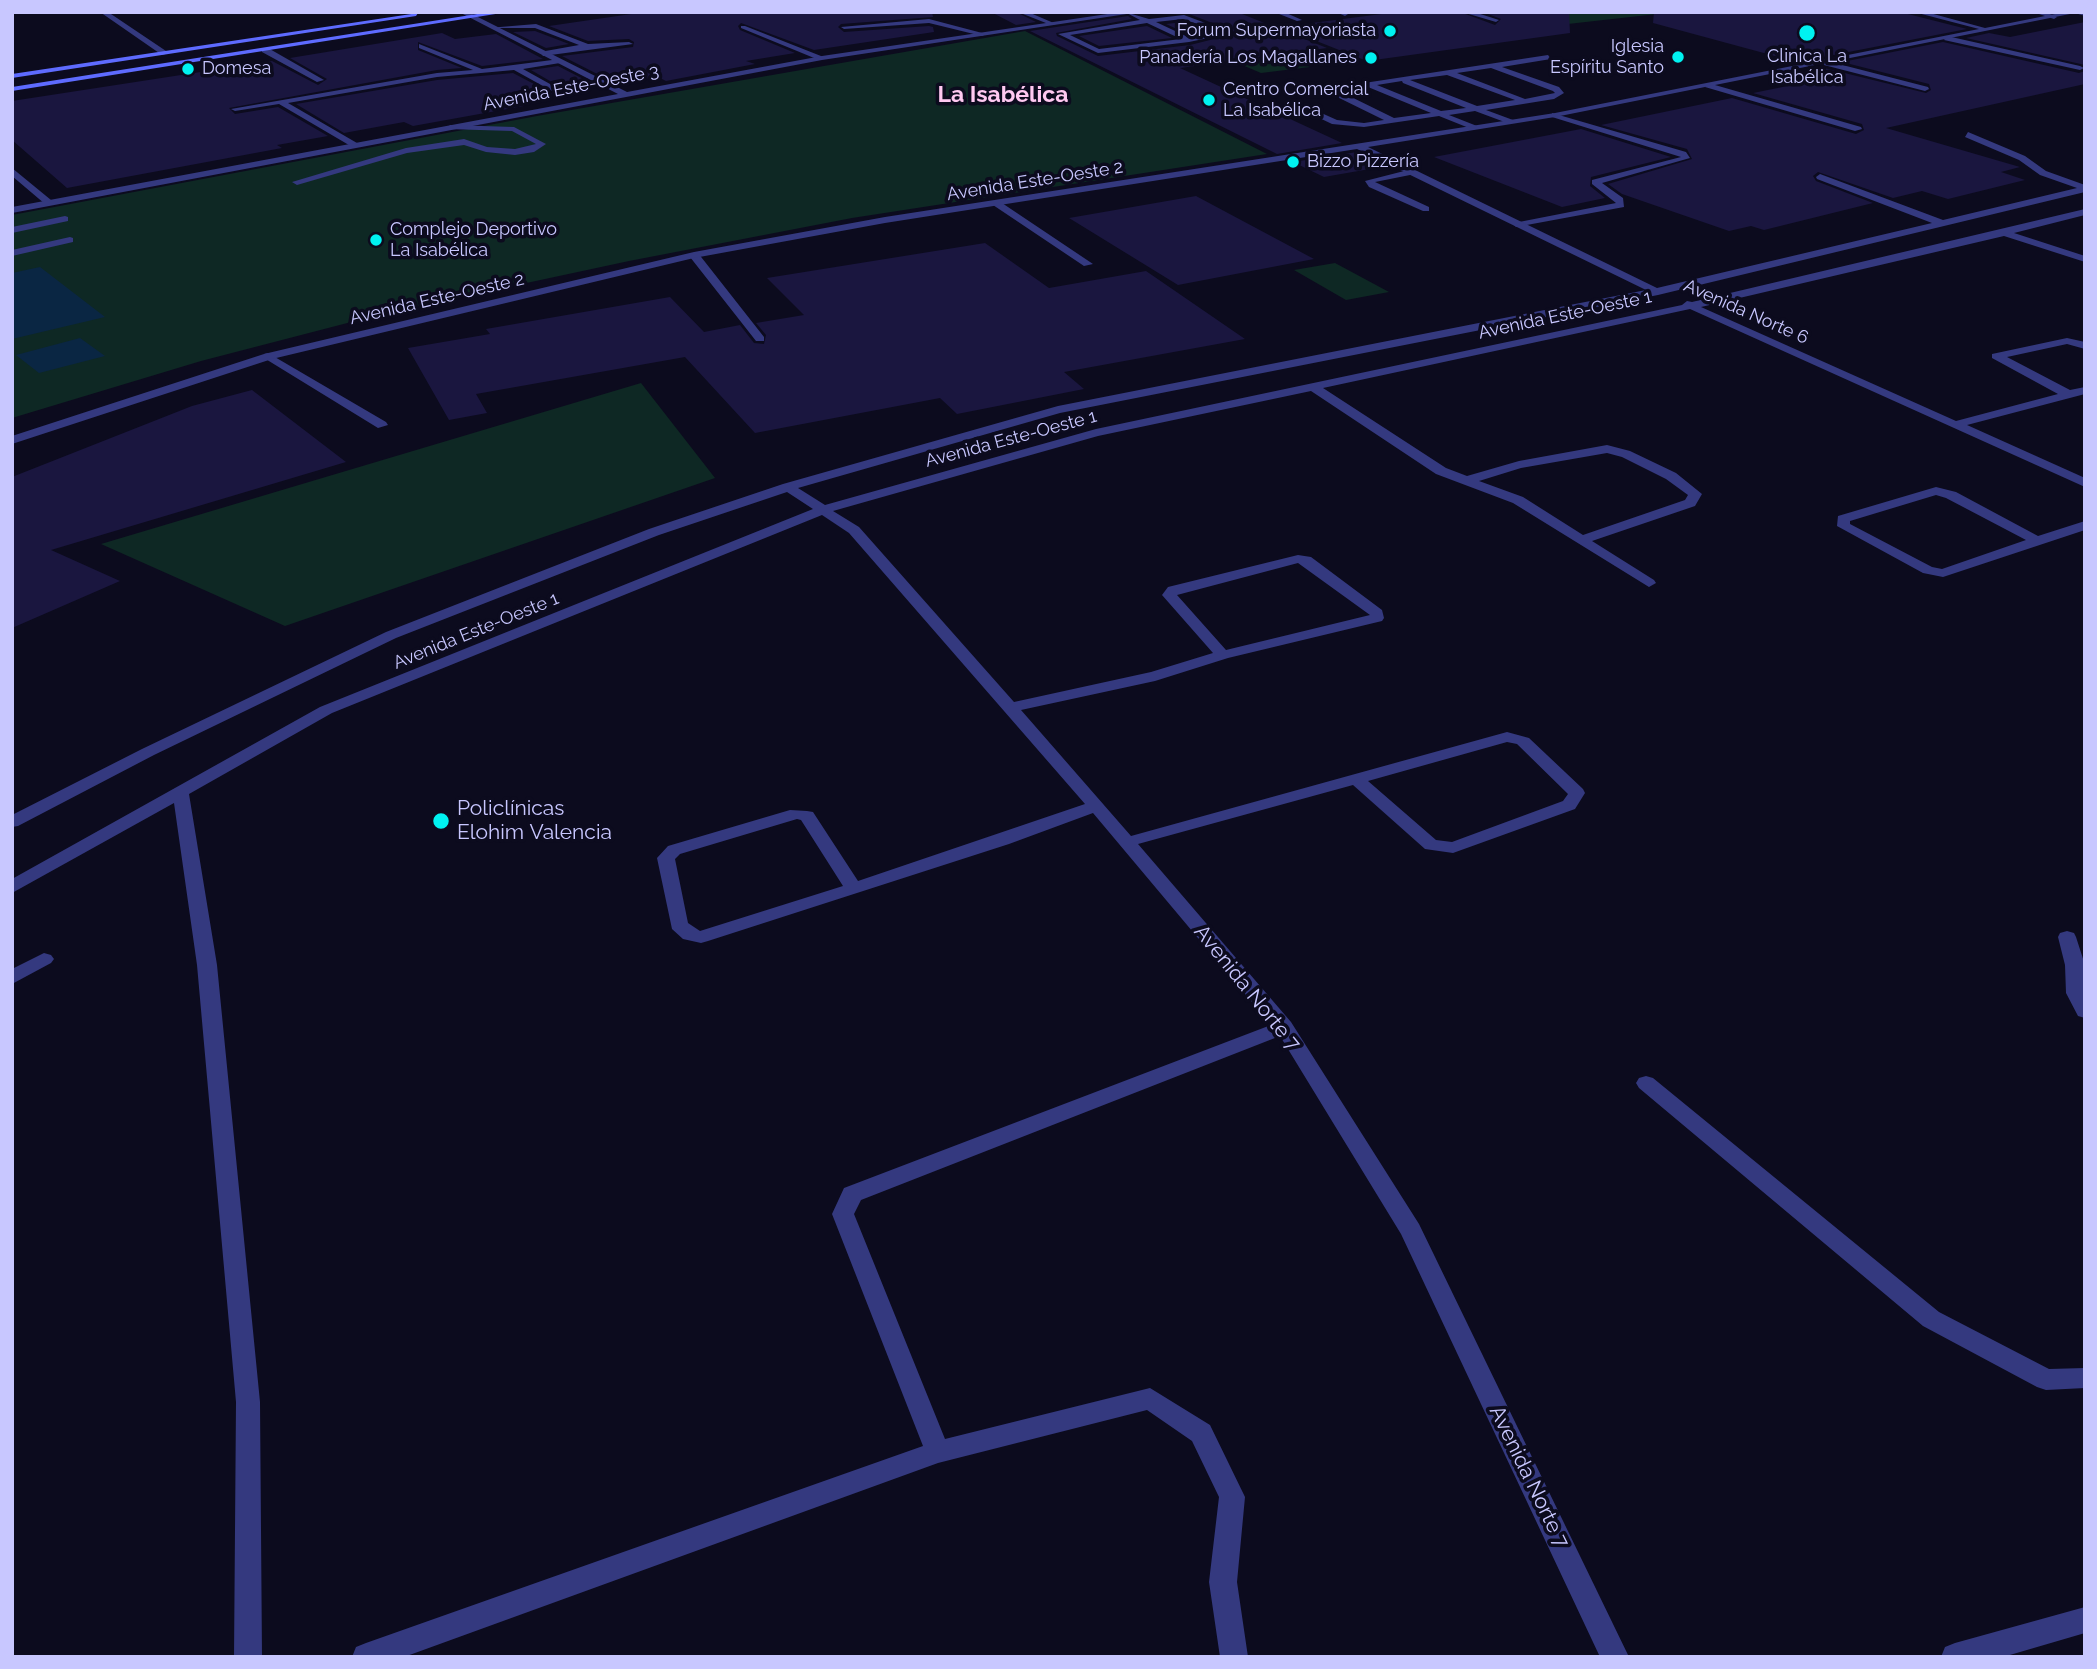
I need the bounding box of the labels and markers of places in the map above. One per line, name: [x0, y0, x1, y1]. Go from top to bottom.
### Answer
place label: Forum Supermayoriasta: [1177, 20, 1376, 42]
marker: Forum Supermayoriasta: [1382, 23, 1398, 39]
marker: Clinica La Isabélica: [1797, 23, 1817, 43]
place label: Iglesia Espíritu Santo: [1550, 36, 1664, 78]
place label: Clinica La Isabélica: [1767, 46, 1847, 88]
place label: Panadería Los Magallanes: [1139, 47, 1357, 69]
marker: Iglesia Espíritu Santo: [1670, 49, 1686, 65]
marker: Panadería Los Magallanes: [1363, 50, 1379, 66]
place label: Domesa: [202, 58, 271, 80]
marker: Domesa: [180, 61, 196, 77]
place label: Centro Comercial La Isabélica: [1223, 79, 1368, 122]
marker: Centro Comercial La Isabélica: [1201, 92, 1217, 108]
place label: Bizzo Pizzería: [1307, 151, 1419, 173]
marker: Bizzo Pizzería: [1285, 154, 1301, 170]
place label: Complejo Deportivo La Isabélica: [390, 219, 557, 262]
marker: Complejo Deportivo La Isabélica: [368, 232, 384, 248]
place label: Policlínicas Elohim Valencia: [457, 796, 612, 846]
marker: Policlínicas Elohim Valencia: [431, 811, 451, 831]

